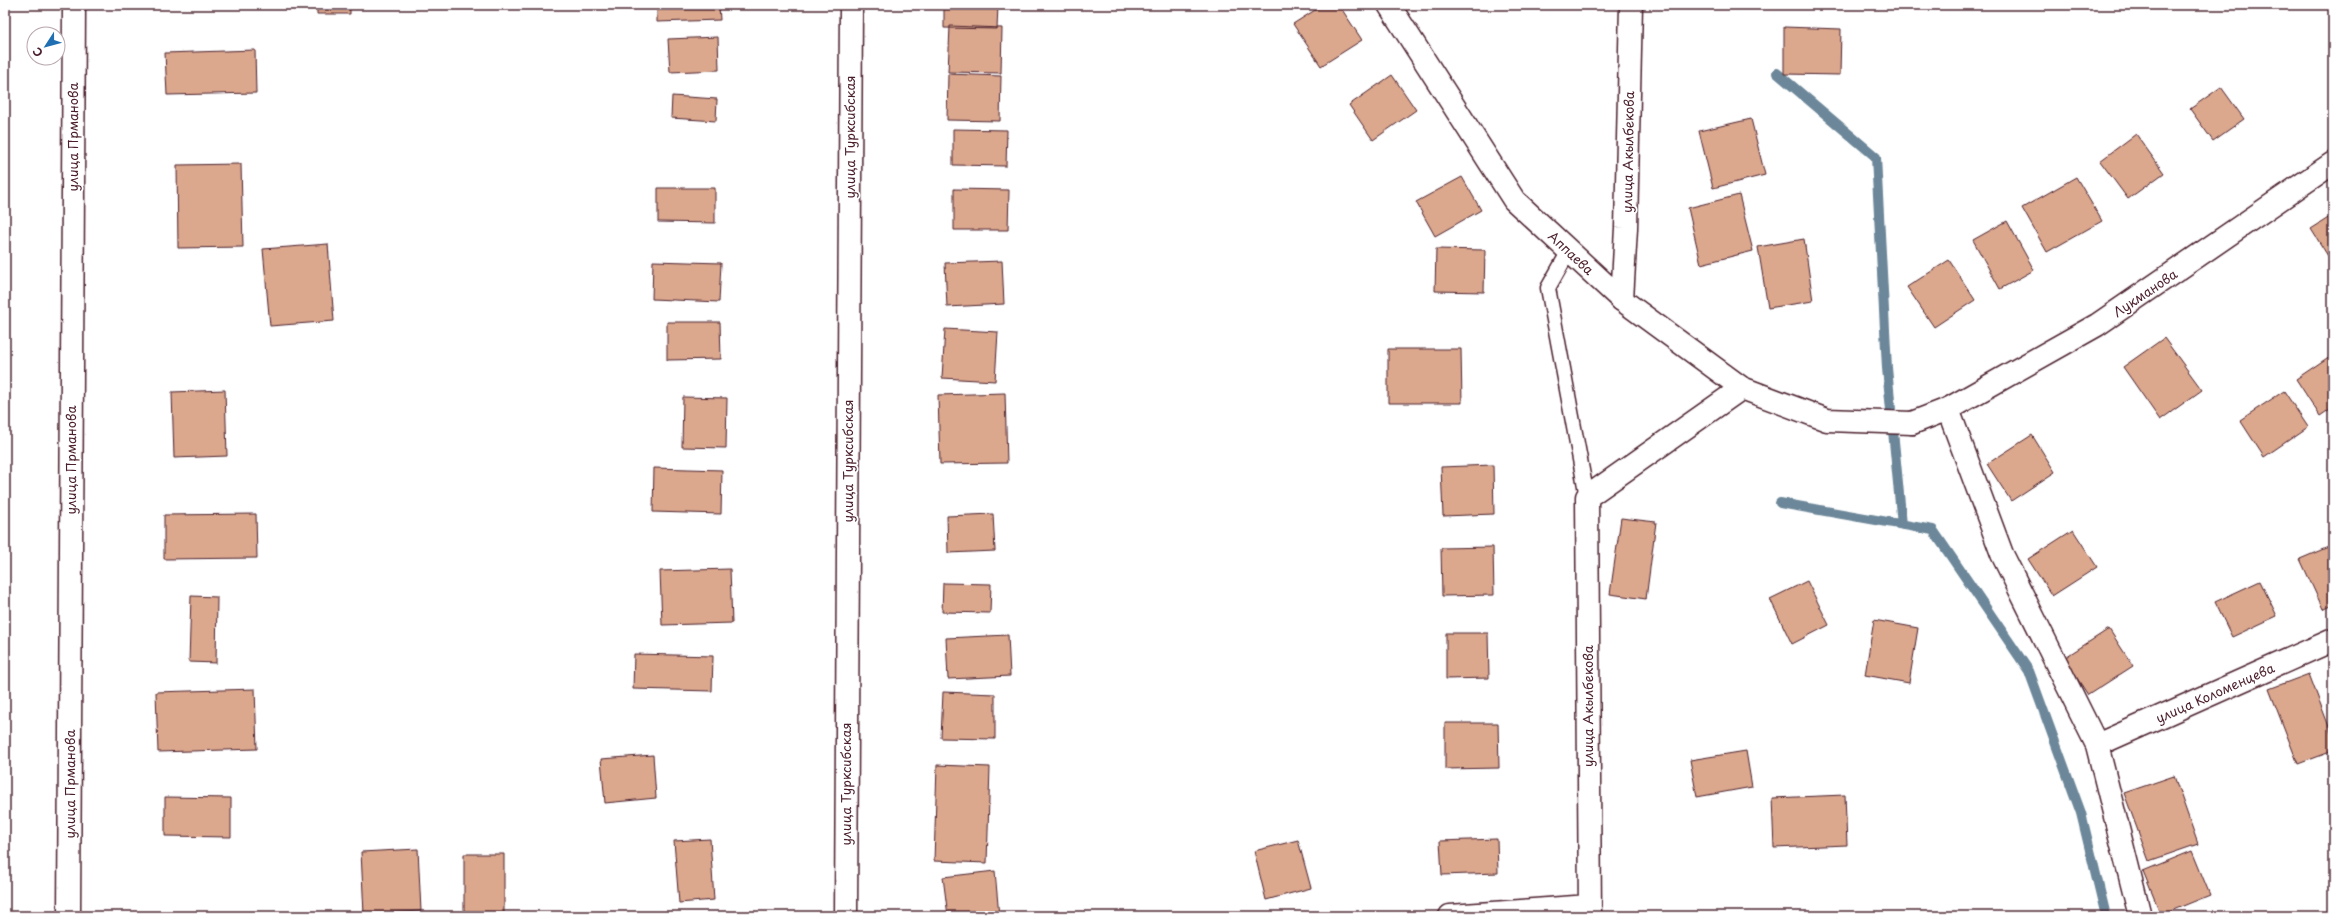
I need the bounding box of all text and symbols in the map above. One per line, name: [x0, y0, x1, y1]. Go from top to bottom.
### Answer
north arrow: [26, 26, 66, 66]
text: С: [28, 44, 47, 61]
street label: улица Турксибская: [840, 76, 859, 198]
street label: улица Прманова: [63, 82, 82, 192]
street label: улица Акылбекова: [1617, 90, 1638, 213]
street label: Аппаева: [1544, 227, 1599, 279]
street label: Лукманова: [2109, 264, 2181, 321]
street label: улица Турксибская: [838, 400, 857, 522]
street label: улица Прманова: [61, 405, 80, 515]
street label: улица Акылбекова: [1578, 644, 1597, 767]
street label: улица Коломенцева: [2152, 657, 2278, 727]
street label: улица Турксибская: [836, 723, 855, 845]
street label: улица Прманова: [60, 729, 79, 839]

